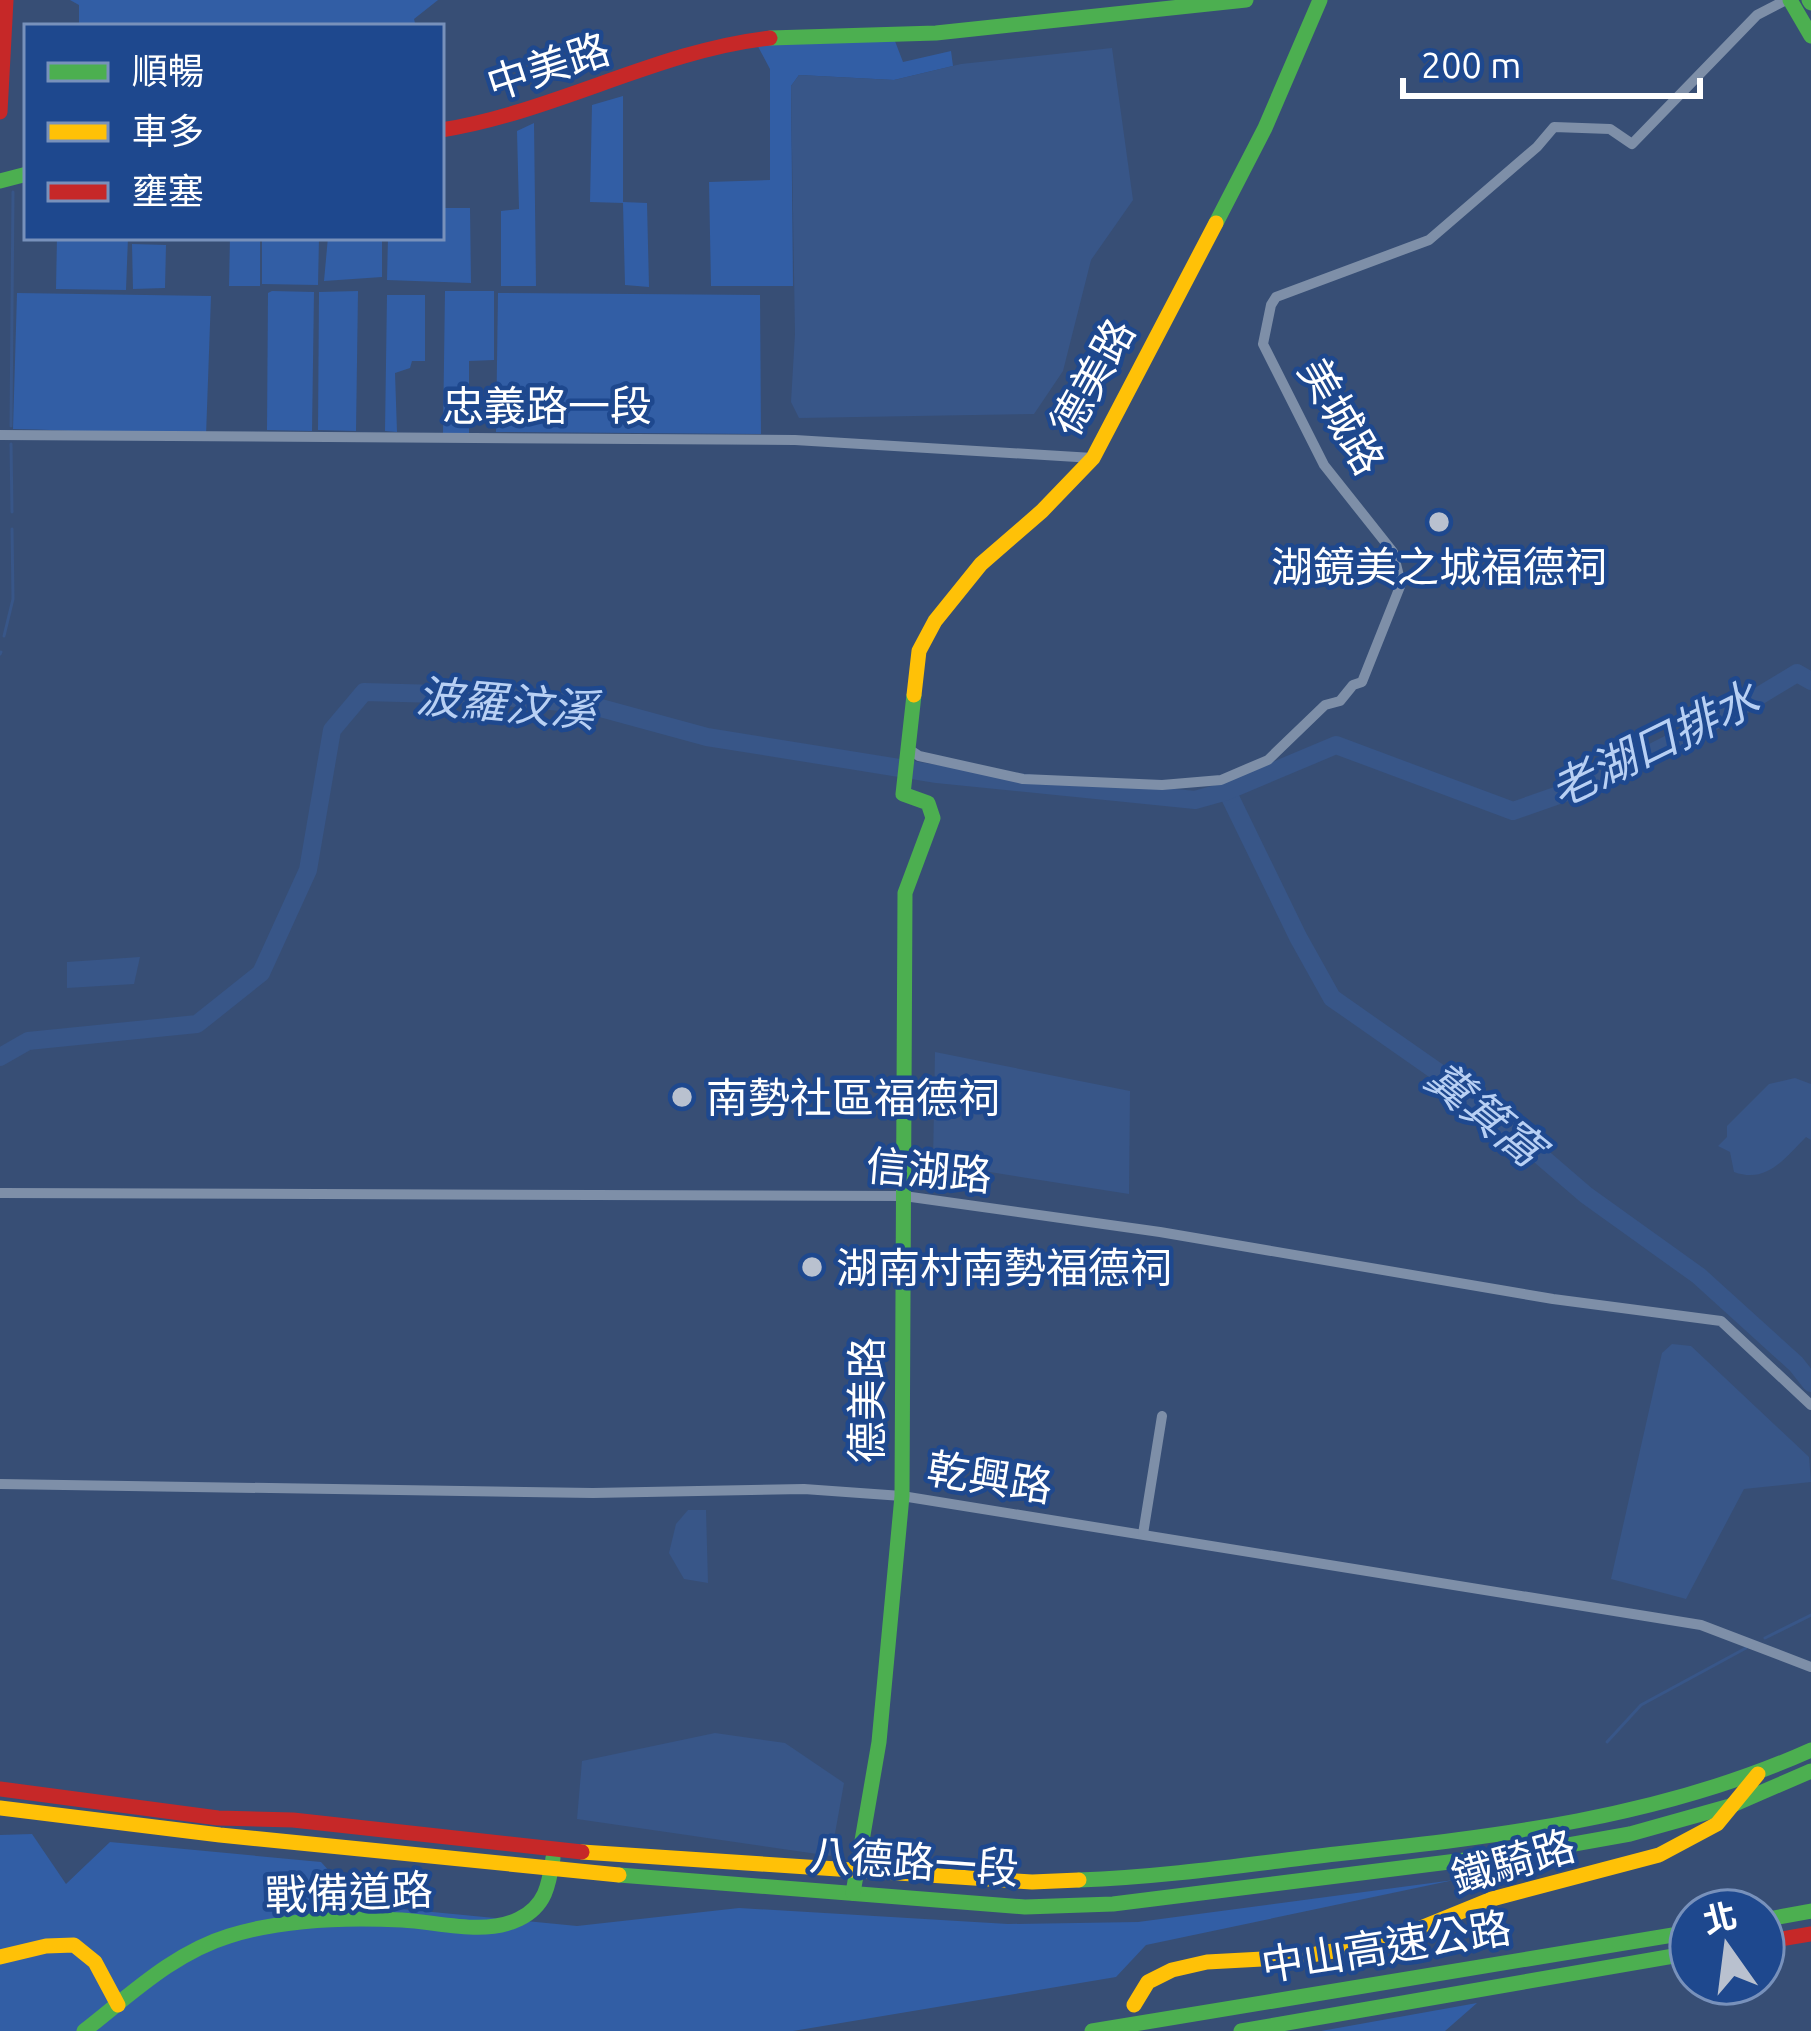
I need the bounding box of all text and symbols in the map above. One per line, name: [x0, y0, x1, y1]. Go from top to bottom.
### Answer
legend: [24, 24, 444, 240]
street label: 中美路: [481, 24, 615, 108]
scale bar: [1403, 24, 1700, 98]
text: 200 m: [1421, 44, 1521, 85]
text: 順暢: [132, 50, 204, 91]
text: 車多: [132, 110, 204, 151]
text: 壅塞: [132, 170, 204, 211]
street label: 德美路: [1041, 310, 1143, 444]
street label: 美城路: [1290, 350, 1394, 482]
street label: 忠義路一段: [442, 382, 652, 429]
marker: 湖鏡美之城福德祠: [1426, 509, 1452, 535]
place label: 湖鏡美之城福德祠: [1271, 543, 1607, 590]
water label: 波羅汶溪: [414, 670, 604, 737]
water label: 老湖口排水: [1542, 671, 1768, 816]
water label: 糞箕窩: [1416, 1051, 1558, 1179]
place label: 南勢社區福德祠: [706, 1074, 1000, 1121]
marker: 南勢社區福德祠: [669, 1084, 695, 1110]
street label: 信湖路: [864, 1141, 994, 1199]
place label: 湖南村南勢福德祠: [836, 1244, 1172, 1291]
marker: 湖南村南勢福德祠: [799, 1254, 825, 1280]
street label: 德美路: [843, 1337, 890, 1463]
street label: 乾興路: [924, 1444, 1056, 1510]
street label: 鐵騎路: [1446, 1821, 1580, 1901]
street label: 八德路一段: [808, 1830, 1020, 1892]
street label: 戰備道路: [264, 1866, 434, 1918]
north arrow: [1667, 1887, 1787, 2007]
text: 北: [1699, 1895, 1740, 1939]
street label: 中山高速公路: [1258, 1903, 1514, 1989]

